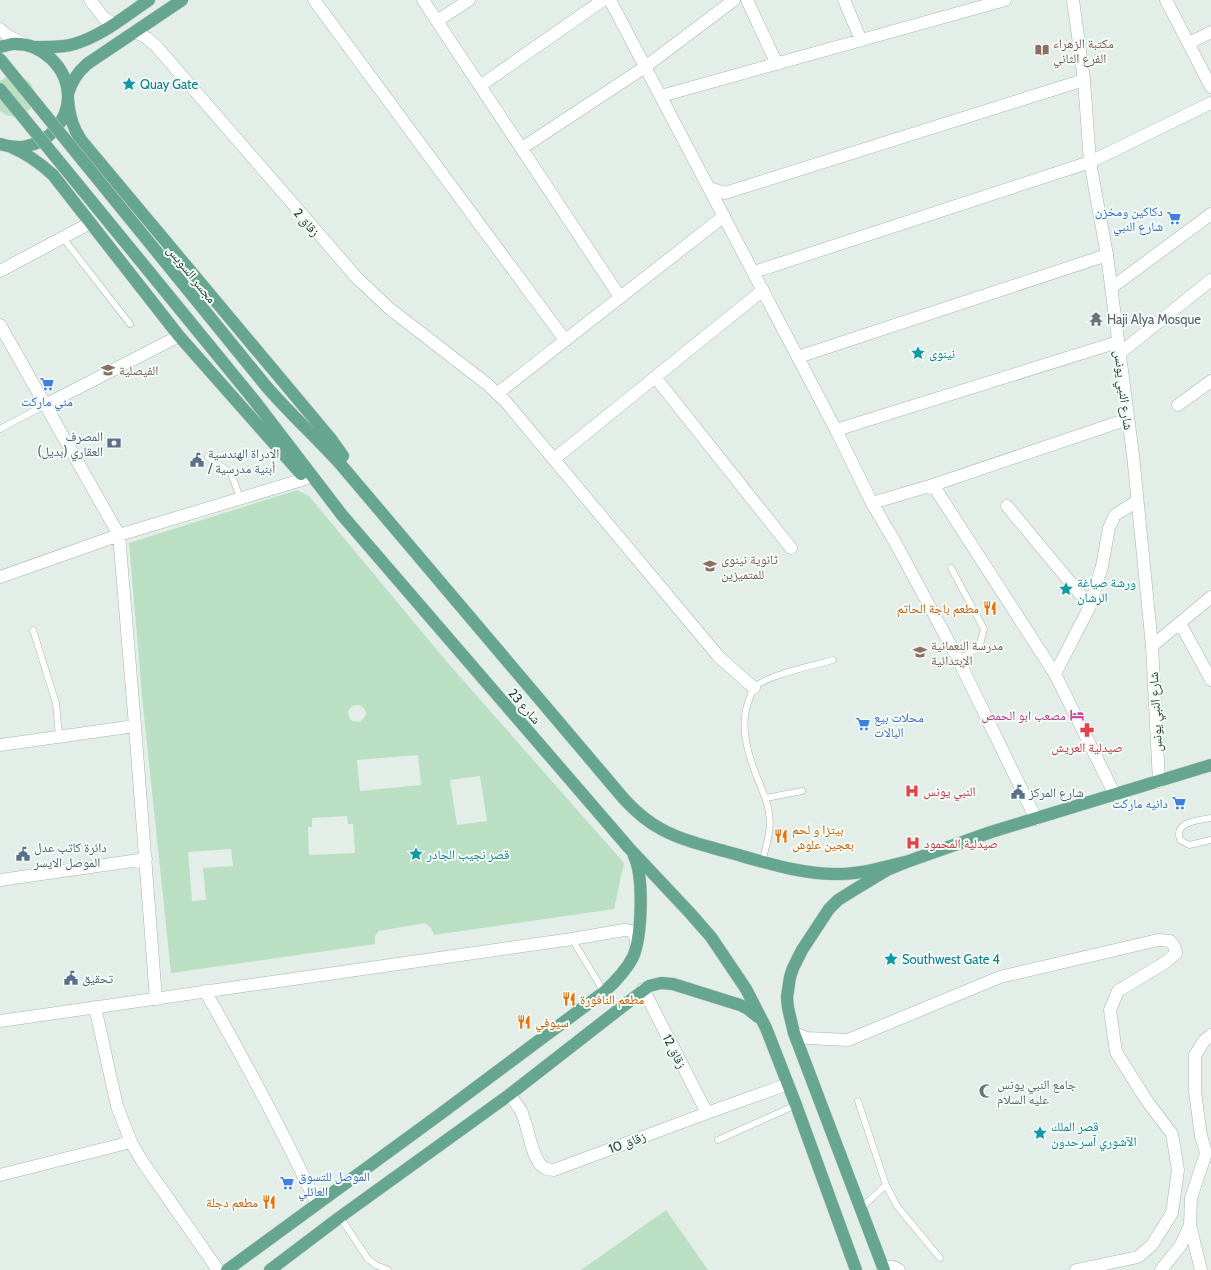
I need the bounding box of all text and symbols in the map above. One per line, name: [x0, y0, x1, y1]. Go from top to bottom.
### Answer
place label: مكتبة الزهراء الفرع الثاني: [1053, 35, 1114, 69]
library icon: مكتبة الزهراء الفرع الثاني: [1034, 42, 1050, 58]
place icon: Quay Gate: [121, 76, 137, 92]
place label: Quay Gate: [140, 76, 198, 92]
place label: دكاكين ومخزن شارع النبي: [1095, 203, 1163, 237]
street label: زقاق 2: [290, 205, 324, 240]
supermarket icon: دكاكين ومخزن شارع النبي: [1166, 210, 1182, 226]
street label: مجسر السويس: [163, 242, 220, 307]
temple icon: Haji Alya Mosque: [1088, 311, 1104, 327]
place label: Haji Alya Mosque: [1107, 311, 1201, 328]
place icon: نينوى: [910, 345, 926, 361]
place label: نينوى: [929, 345, 955, 362]
street label: شارع النبي يونس: [1108, 349, 1137, 431]
school or university icon: الفيصلية: [100, 362, 116, 378]
place label: الفيصلية: [119, 362, 158, 378]
supermarket icon: مني ماركت: [39, 376, 55, 392]
place label: مني ماركت: [21, 393, 73, 412]
place label: المصرف العقاري (بديل): [37, 428, 103, 462]
bank icon: المصرف العقاري (بديل): [106, 435, 122, 451]
place label: الادراة الهندسية / أبنية مدرسية: [207, 445, 279, 477]
public building icon: الادراة الهندسية / أبنية مدرسية: [189, 452, 205, 468]
place label: ثانوية نينوى للمتميزين: [721, 551, 778, 583]
school or university icon: ثانوية نينوى للمتميزين: [702, 558, 718, 574]
place label: ورشة صياغة الرشان: [1077, 574, 1136, 606]
place icon: ورشة صياغة الرشان: [1058, 581, 1074, 597]
place label: مطعم باجة الحاتم: [897, 600, 979, 617]
restaurant icon: مطعم باجة الحاتم: [982, 600, 998, 616]
place label: مدرسة النعمانية الإبتدائية: [931, 637, 1003, 668]
school or university icon: مدرسة النعمانية الإبتدائية: [912, 644, 928, 660]
street label: شارع النبي يونس: [1145, 671, 1168, 753]
street label: شارع 23: [504, 685, 545, 728]
place label: مصعب ابو الحمص: [981, 707, 1066, 724]
hotel icon: مصعب ابو الحمص: [1069, 707, 1085, 723]
place label: محلات بيع البالات: [874, 709, 924, 740]
supermarket icon: محلات بيع البالات: [855, 716, 871, 732]
pharmacy icon: صيدلية العريش: [1079, 722, 1095, 738]
place label: صيدلية العريش: [1051, 739, 1123, 756]
hospital icon: النبي يونس: [904, 783, 920, 799]
place label: النبي يونس: [923, 783, 976, 802]
public building icon: شارع المركز: [1010, 784, 1026, 800]
place label: شارع المركز: [1028, 784, 1084, 802]
place label: دانيه ماركت: [1112, 795, 1168, 812]
supermarket icon: دانيه ماركت: [1171, 795, 1187, 811]
place label: بيتزا و لحم بعجين علوش: [792, 821, 854, 853]
restaurant icon: بيتزا و لحم بعجين علوش: [773, 828, 789, 844]
hospital icon: صيدلية المحمود: [905, 835, 921, 851]
place label: صيدلية المحمود: [924, 835, 998, 852]
place label: دائرة كاتب عدل الموصل الايسر: [33, 839, 107, 871]
public building icon: دائرة كاتب عدل الموصل الايسر: [15, 846, 31, 862]
place icon: قصر نجيب الجادر: [408, 846, 424, 862]
place label: قصر نجيب الجادر: [426, 846, 509, 863]
place icon: Southwest Gate 4: [883, 951, 899, 967]
place label: Southwest Gate 4: [902, 951, 1000, 967]
public building icon: تحقيق: [63, 970, 79, 986]
place label: تحقيق: [82, 970, 113, 987]
restaurant icon: مطعم النافورة: [561, 991, 577, 1007]
place label: مطعم النافورة: [580, 991, 644, 1008]
restaurant icon: سيوفي: [516, 1014, 532, 1030]
place label: سيوفي: [535, 1014, 569, 1033]
street label: زقاق 12: [659, 1031, 690, 1071]
place label: جامع النبي يونس عليه السلام: [997, 1076, 1076, 1108]
mosque icon: جامع النبي يونس عليه السلام: [978, 1083, 994, 1099]
place label: قصر الملك الآشوري آسرحدون: [1051, 1118, 1136, 1152]
place icon: قصر الملك الآشوري آسرحدون: [1032, 1125, 1048, 1141]
street label: زقاق 10: [606, 1128, 648, 1157]
place label: الموصل للتسوق العائلي: [298, 1168, 370, 1202]
supermarket icon: الموصل للتسوق العائلي: [279, 1175, 295, 1191]
place label: مطعم دجلة: [206, 1194, 258, 1211]
restaurant icon: مطعم دجلة: [261, 1194, 277, 1210]

